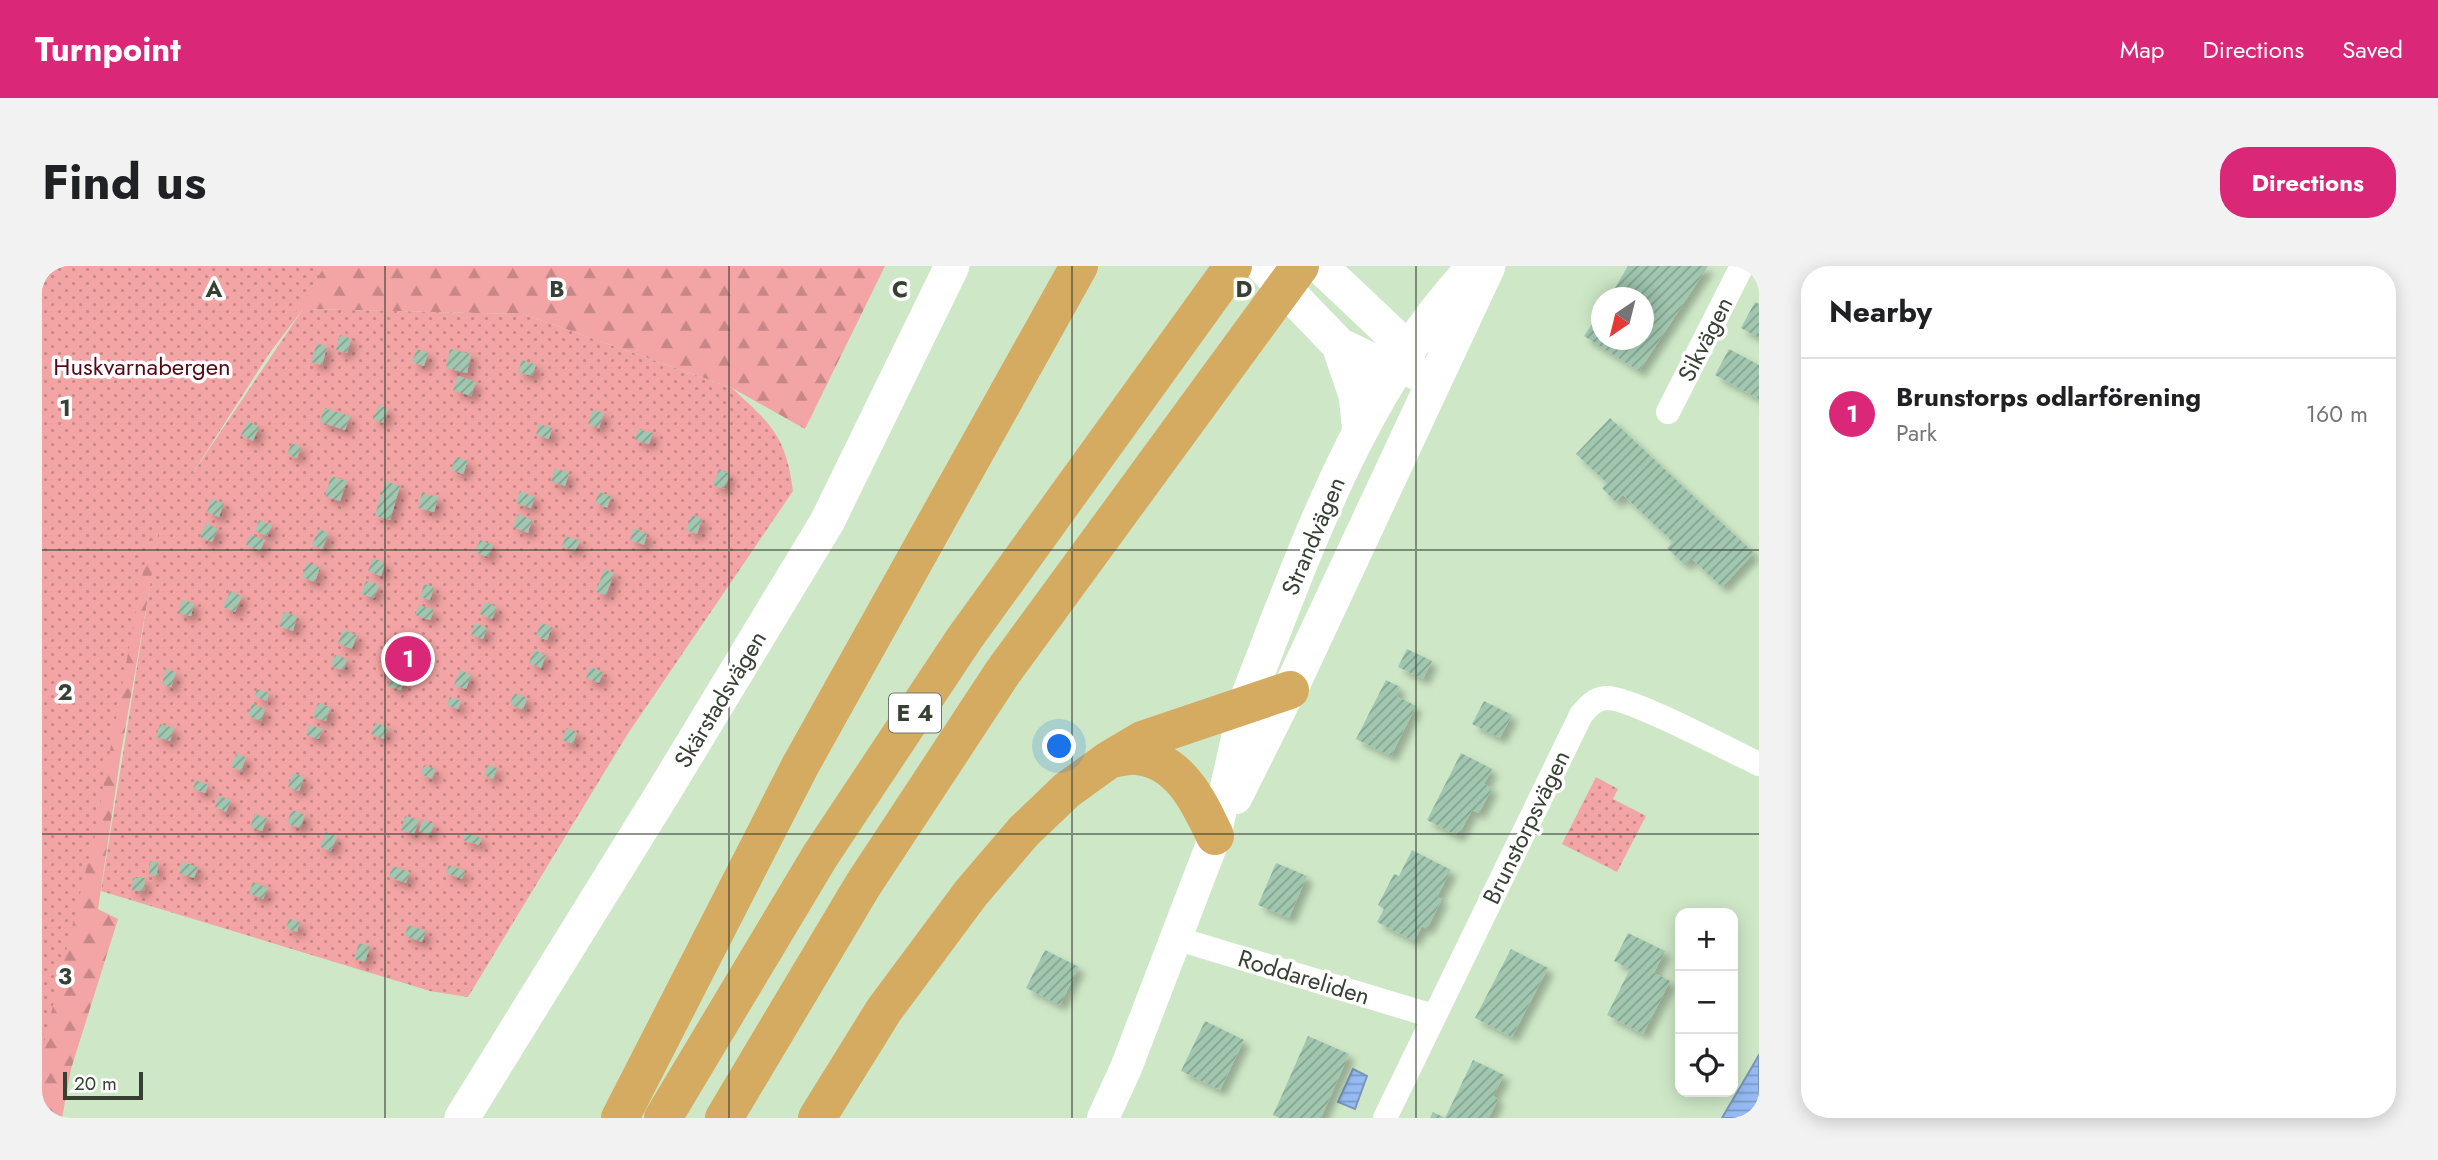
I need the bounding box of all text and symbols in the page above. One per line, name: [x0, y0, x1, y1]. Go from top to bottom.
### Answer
text: Turnpoint: [35, 26, 181, 73]
text: Map: [2120, 32, 2165, 67]
text: Directions: [2203, 32, 2304, 67]
text: Saved: [2342, 32, 2403, 67]
text: Find us: [42, 147, 206, 217]
button: Directions: [2220, 147, 2396, 218]
text: A: [205, 272, 223, 306]
text: B: [549, 272, 565, 306]
text: C: [892, 272, 908, 306]
text: D: [1236, 272, 1253, 306]
north arrow: [1591, 287, 1654, 350]
street label: Sikvägen: [1669, 290, 1741, 388]
text: Nearby: [1829, 290, 1932, 333]
park label: Huskvarnabergen: [53, 349, 231, 384]
text: Brunstorps odlarförening: [1896, 378, 2201, 416]
text: 1: [59, 391, 71, 425]
text: 1: [1846, 397, 1858, 431]
text: 160 m: [2306, 397, 2368, 431]
text: Park: [1896, 416, 1937, 450]
street label: Strandvägen: [1272, 471, 1354, 601]
street label: Skärstadsvägen: [665, 624, 775, 774]
pin: 1: [385, 633, 431, 685]
text: 2: [57, 675, 73, 709]
road number: E 4: [889, 694, 941, 732]
your location: [1042, 729, 1076, 763]
street label: Brunstorpsvägen: [1474, 744, 1578, 910]
map controls: [1675, 908, 1738, 1097]
button: +: [1675, 908, 1738, 971]
street label: Roddareliden: [1234, 940, 1374, 1014]
text: 3: [58, 959, 72, 993]
button: −: [1675, 971, 1738, 1034]
button: locate: [1675, 1034, 1738, 1097]
scale bar: [63, 1069, 144, 1101]
text: 20 m: [74, 1070, 117, 1097]

